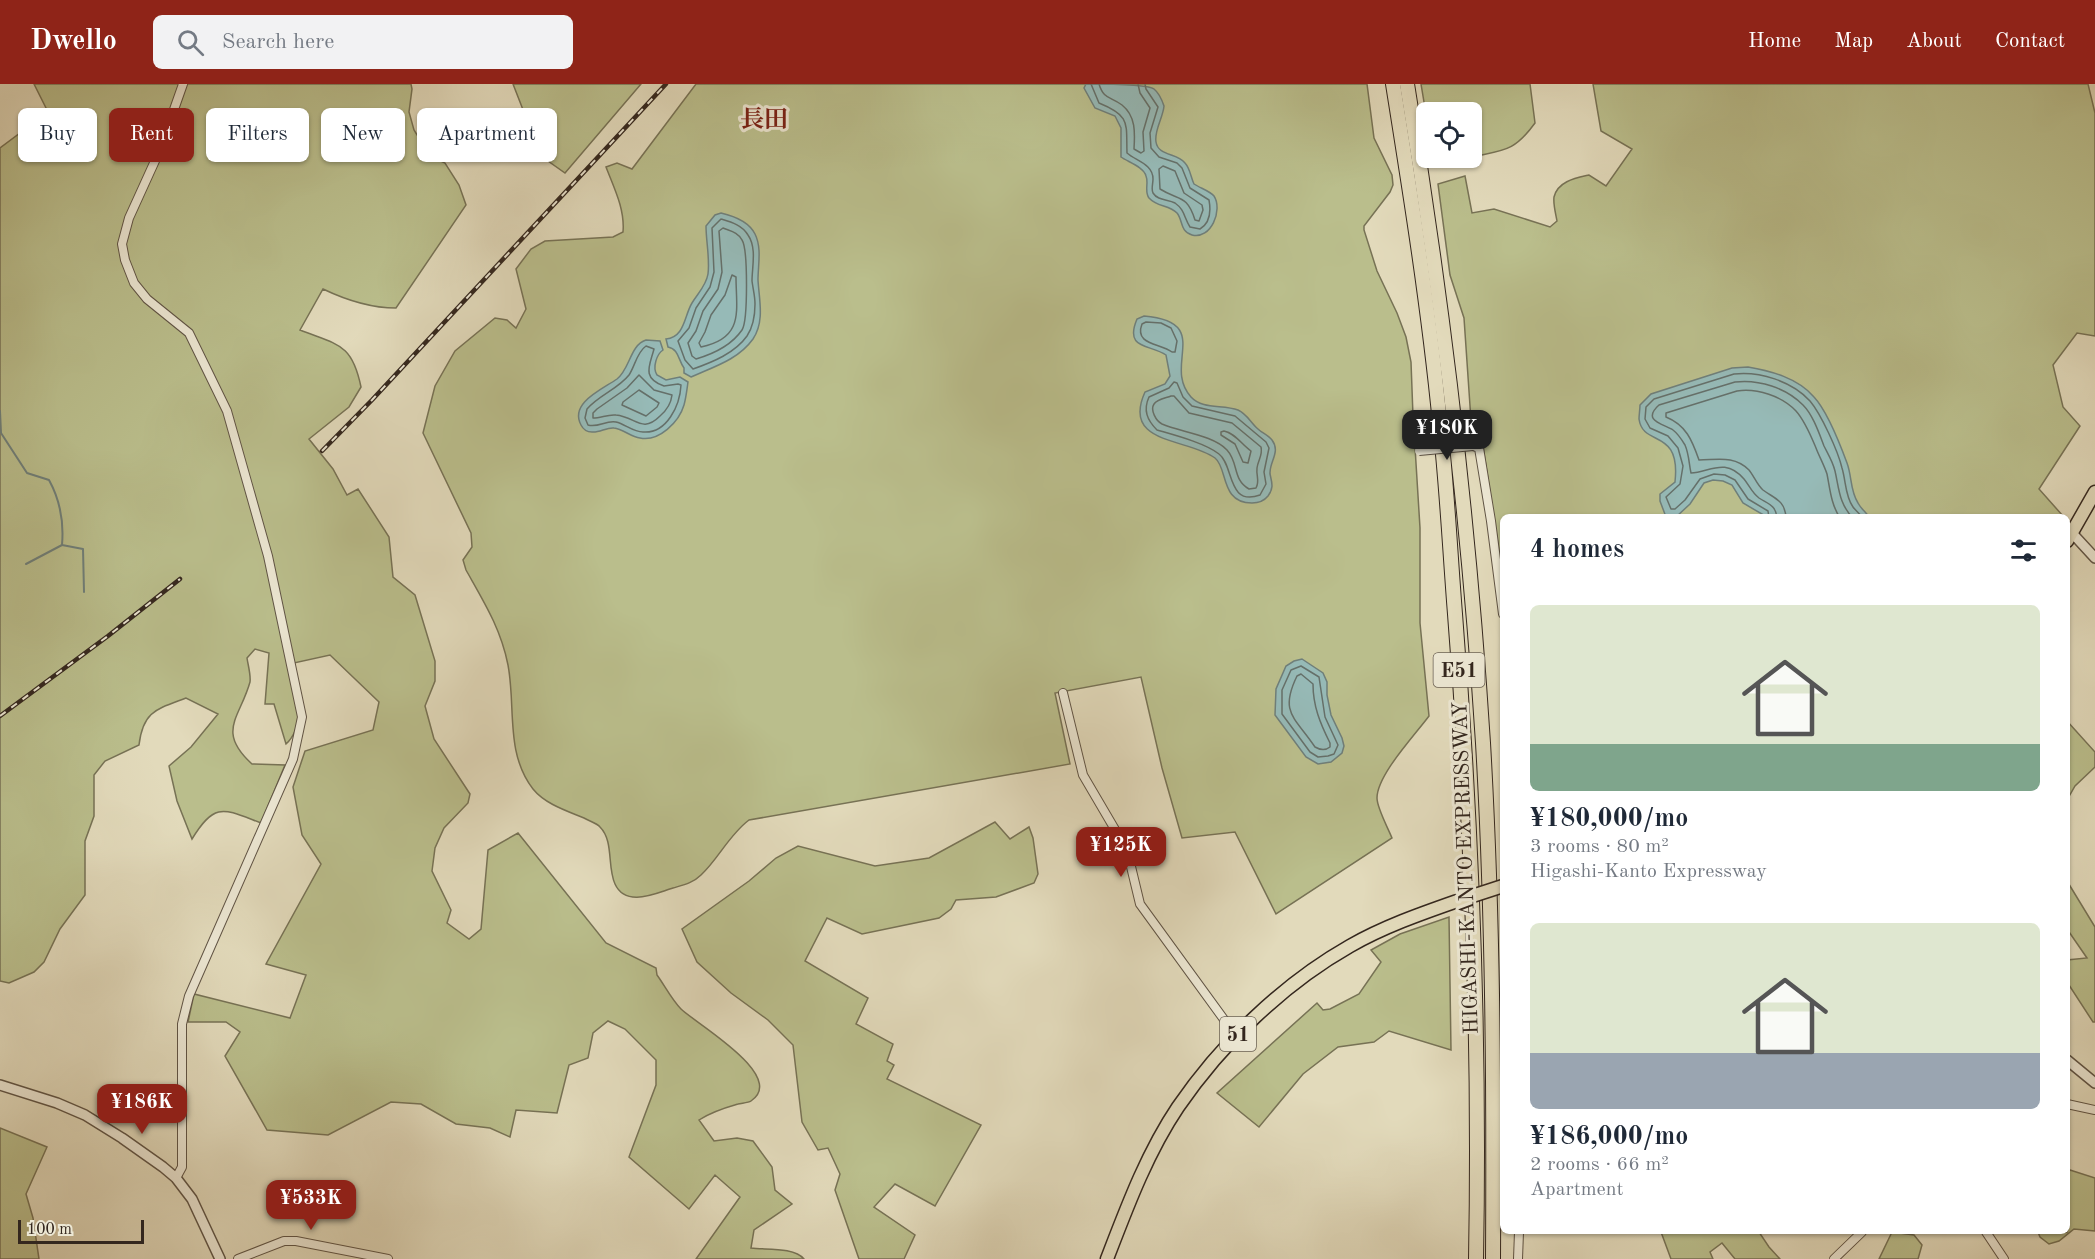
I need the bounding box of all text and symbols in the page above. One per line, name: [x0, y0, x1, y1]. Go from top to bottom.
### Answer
search box: [153, 15, 573, 69]
icon: search: [174, 26, 207, 59]
text: Dwello: [30, 28, 117, 56]
text: Search here: [222, 31, 334, 53]
text: Home: [1748, 31, 1801, 52]
text: Map: [1834, 31, 1873, 52]
text: About: [1906, 31, 1962, 52]
text: Contact: [1995, 31, 2065, 52]
map controls: [1416, 102, 1482, 168]
button: locate: [1416, 102, 1482, 168]
district label: 長田: [740, 106, 788, 133]
chip: Buy: [18, 108, 97, 162]
chip: Rent: [109, 108, 194, 162]
chip: Filters: [206, 108, 309, 162]
chip: New: [321, 108, 405, 162]
chip: Apartment: [417, 108, 557, 162]
pin: ¥180K: [1405, 410, 1489, 461]
text: ¥180K: [1416, 419, 1478, 439]
icon: filters: [2007, 534, 2040, 567]
text: 4 homes: [1530, 537, 1624, 563]
icon: home: [1731, 644, 1839, 752]
road number: E51: [1434, 653, 1484, 687]
street label: HIGASHI-KANTO EXPRESSWAY: [1450, 701, 1483, 1035]
text: ¥180,000/mo: [1530, 806, 1688, 832]
pin: ¥125K: [1079, 827, 1163, 878]
text: ¥125K: [1090, 836, 1152, 856]
text: 3 rooms · 80 m²: [1530, 837, 1669, 857]
text: Higashi-Kanto Expressway: [1530, 862, 1767, 882]
icon: home: [1731, 962, 1839, 1070]
road number: 51: [1220, 1017, 1256, 1051]
pin: ¥186K: [100, 1084, 184, 1135]
text: ¥186K: [111, 1093, 173, 1113]
text: ¥186,000/mo: [1530, 1124, 1688, 1150]
text: 2 rooms · 66 m²: [1530, 1155, 1669, 1175]
pin: ¥533K: [269, 1180, 353, 1231]
text: Apartment: [1530, 1180, 1624, 1200]
text: ¥533K: [280, 1189, 342, 1209]
scale bar: [18, 1217, 144, 1244]
text: 100 m: [27, 1222, 72, 1238]

